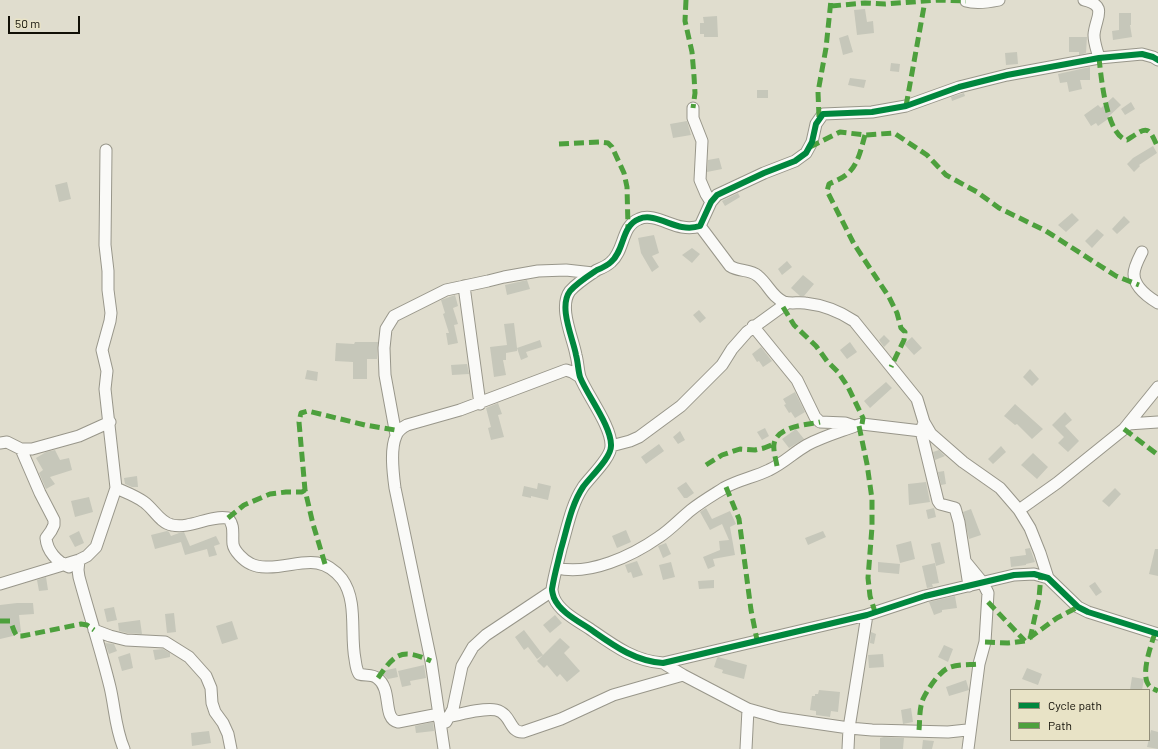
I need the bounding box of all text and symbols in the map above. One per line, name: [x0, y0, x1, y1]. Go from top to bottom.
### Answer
scale bar: [10, 8, 82, 34]
text: 50 m: [15, 16, 40, 30]
legend: [1010, 689, 1150, 741]
text: Cycle path: [1048, 698, 1102, 712]
text: Path: [1048, 718, 1072, 732]

